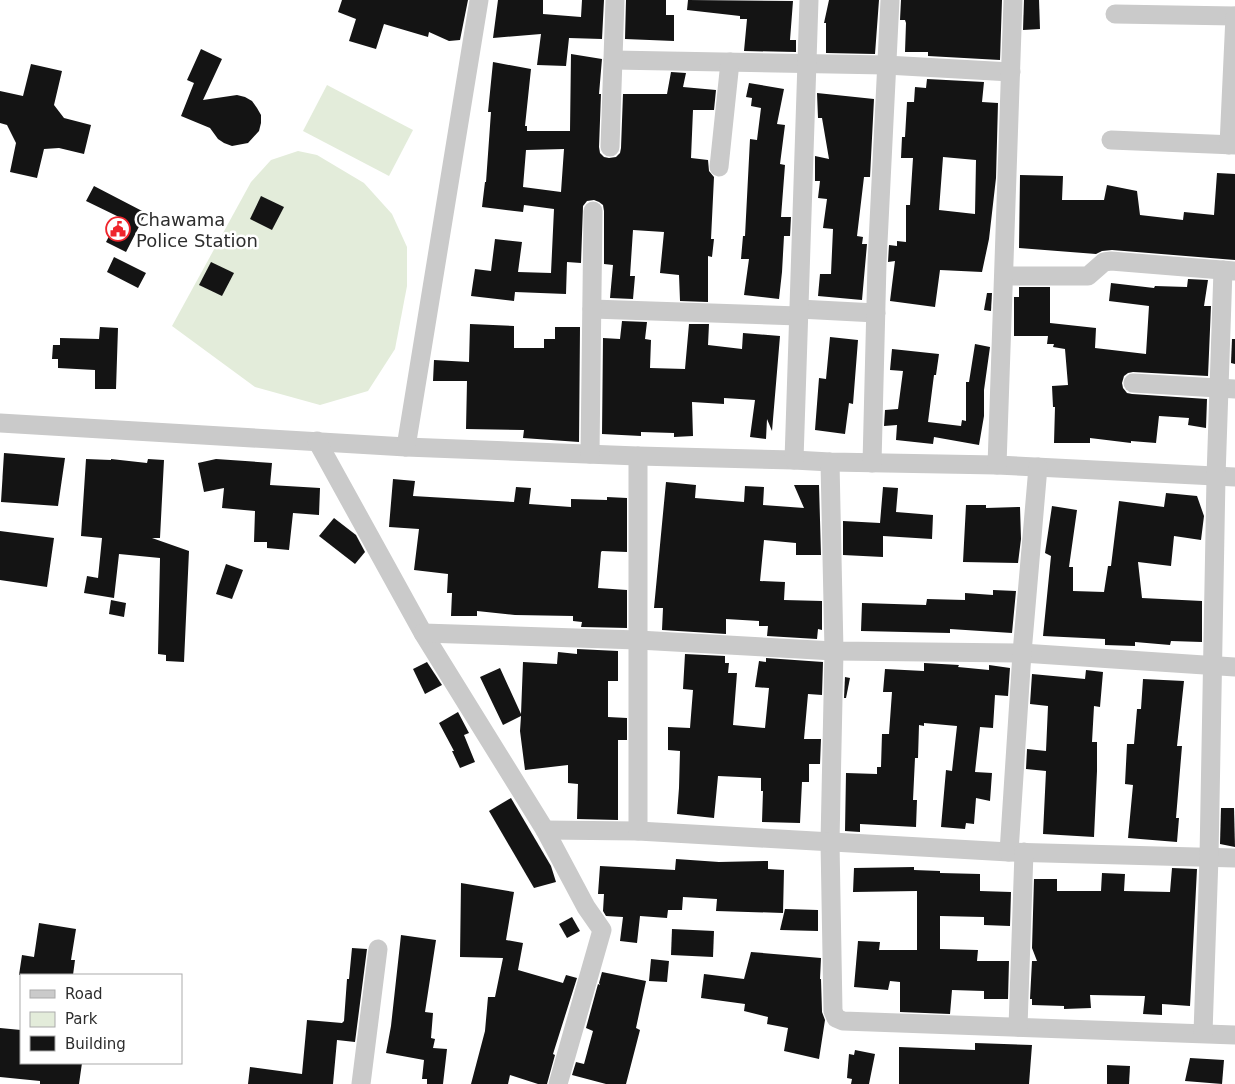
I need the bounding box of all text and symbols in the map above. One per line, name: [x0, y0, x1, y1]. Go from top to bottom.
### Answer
place label: Chawama Police Station: [136, 209, 258, 251]
public building icon: Chawama Police Station: [105, 216, 131, 242]
legend: [20, 974, 182, 1064]
text: Road: [65, 985, 103, 1003]
text: Park: [65, 1010, 98, 1028]
text: Building: [65, 1035, 126, 1053]

